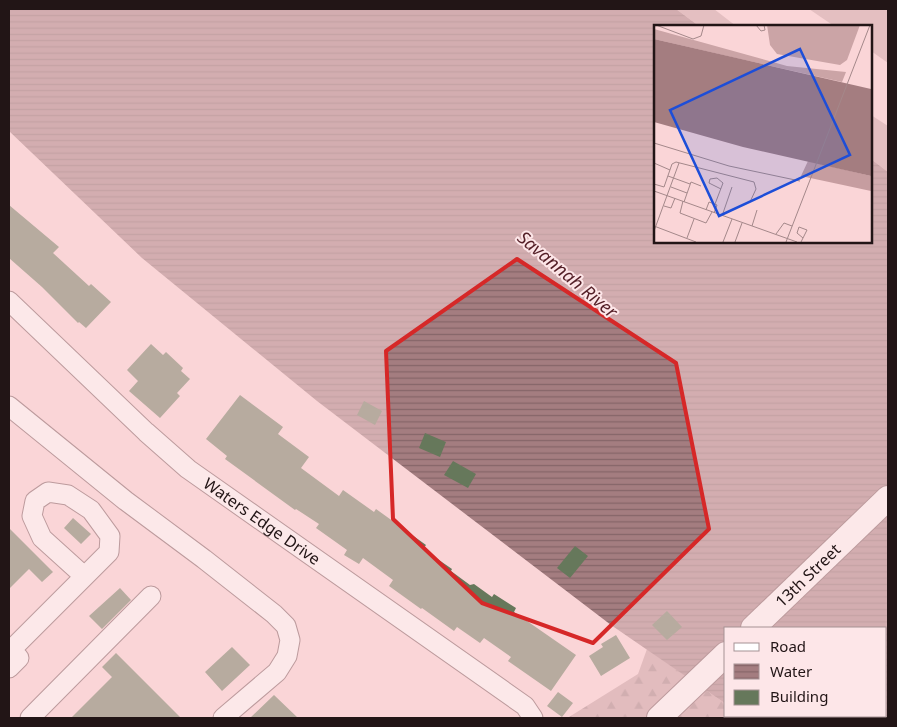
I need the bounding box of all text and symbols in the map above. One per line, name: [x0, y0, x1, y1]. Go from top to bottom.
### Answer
inset map: [654, 25, 872, 242]
water label: Savannah River: [513, 225, 624, 323]
street label: Waters Edge Drive: [199, 472, 325, 570]
street label: 13th Street: [770, 538, 845, 612]
legend: [724, 627, 887, 717]
text: Road: [770, 636, 806, 656]
text: Water: [770, 661, 812, 681]
text: Building: [770, 686, 828, 706]

